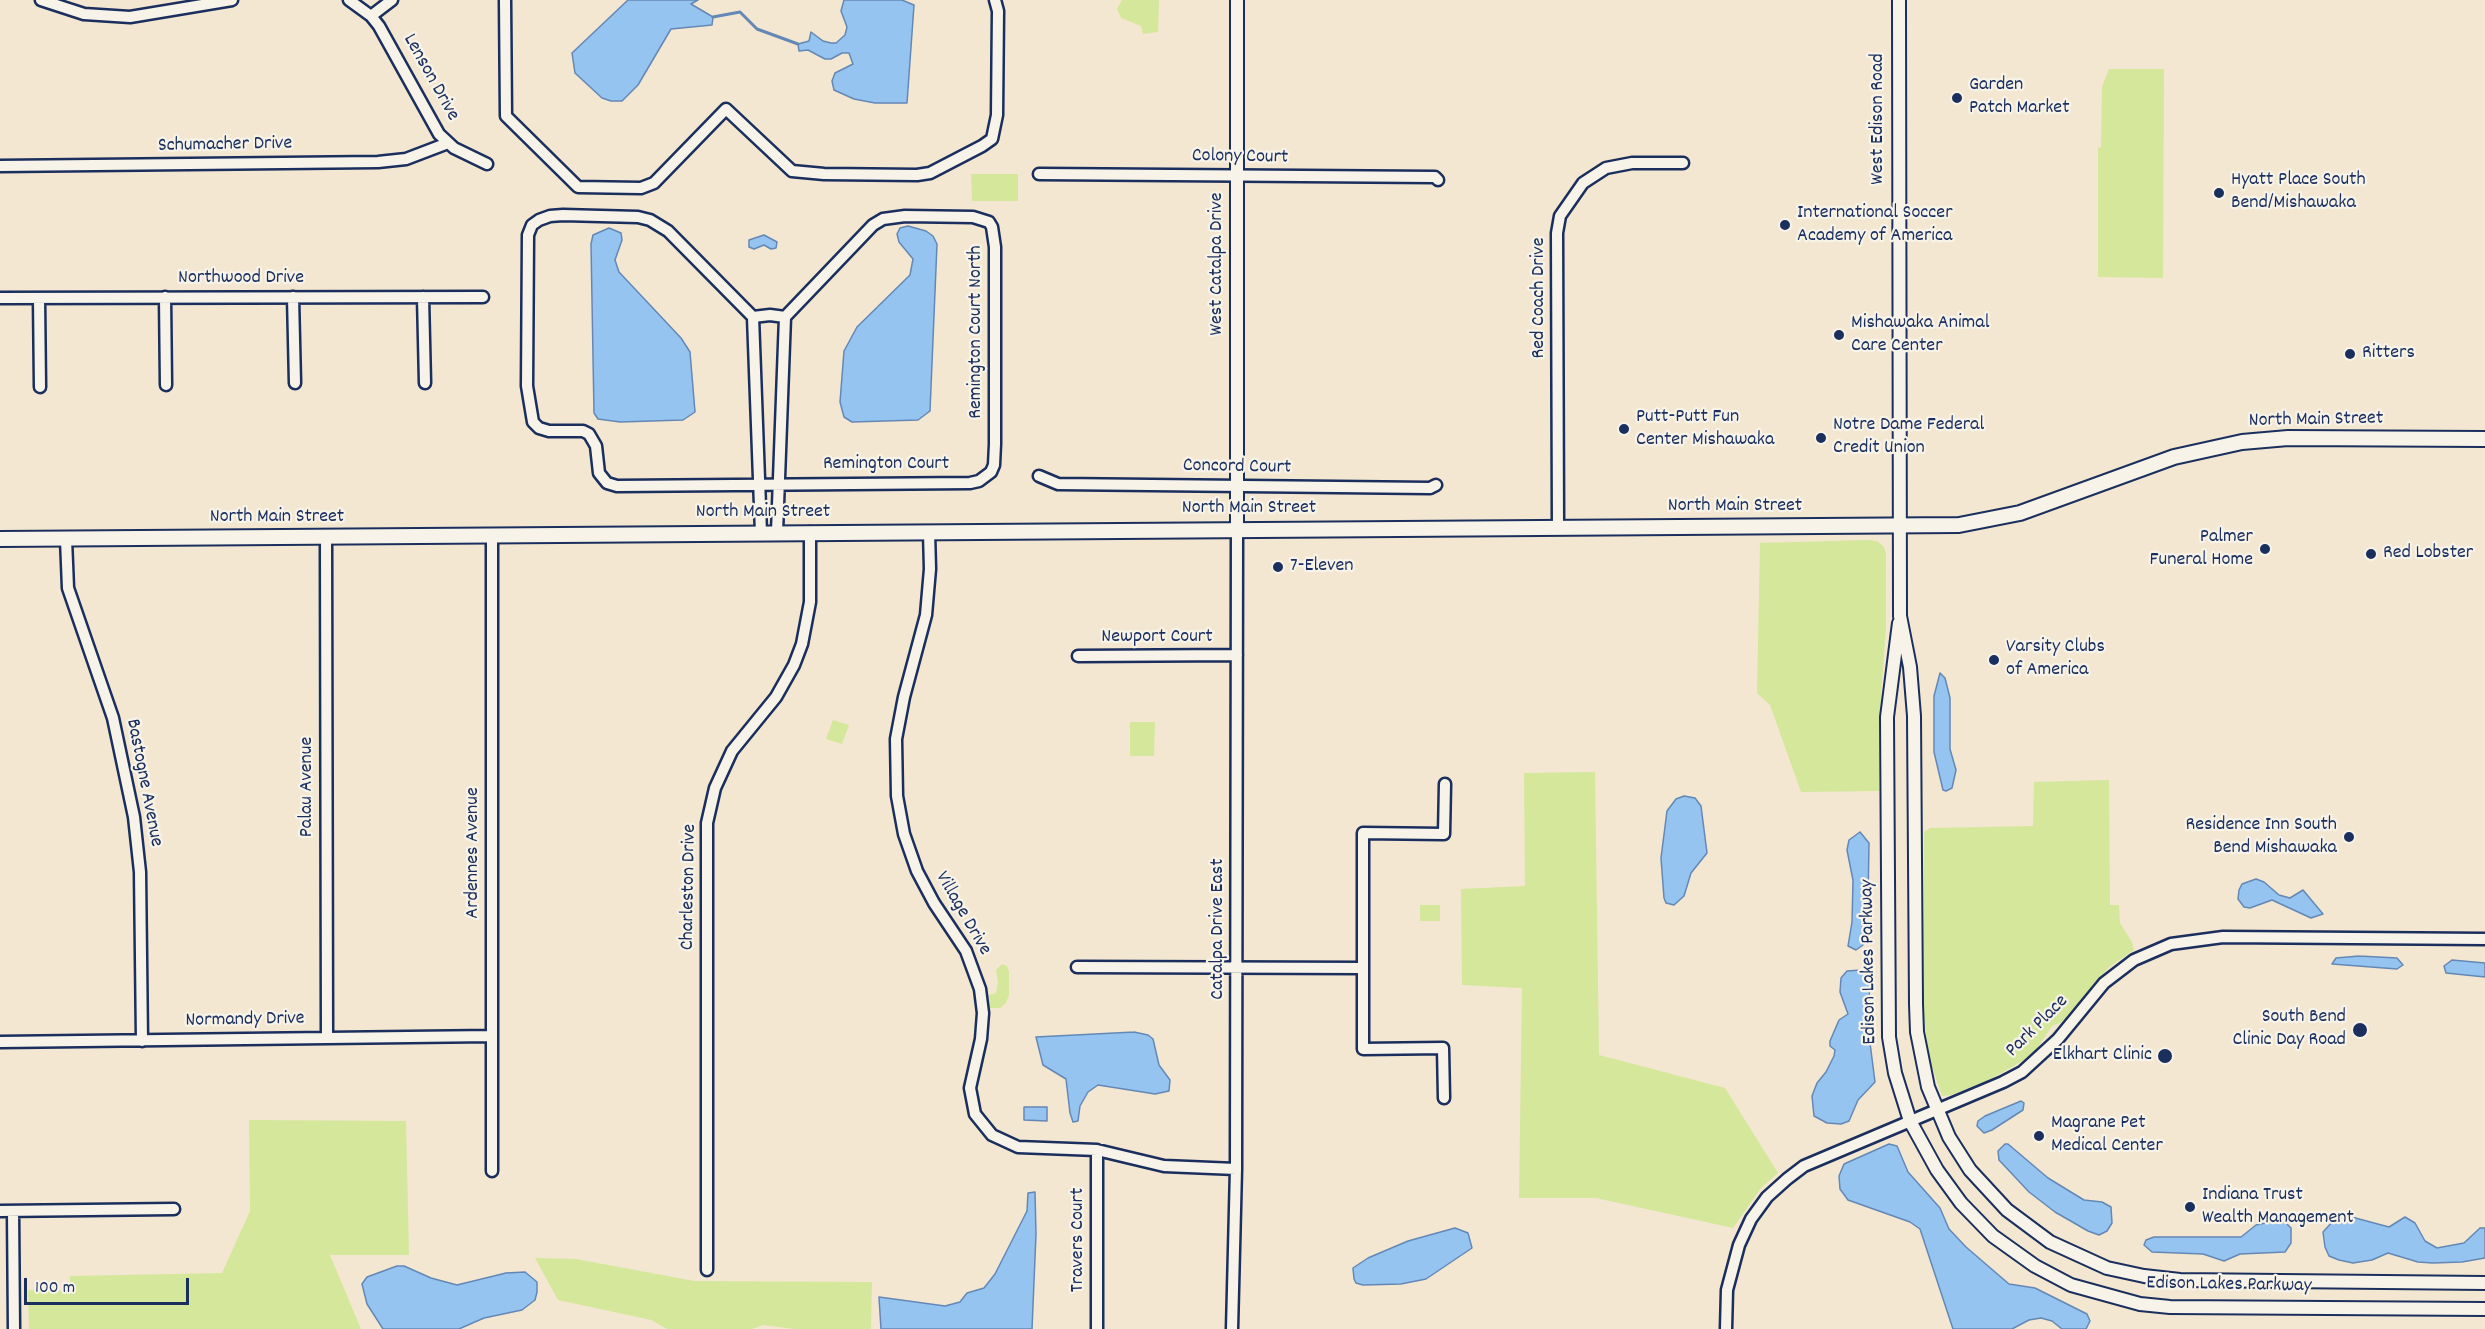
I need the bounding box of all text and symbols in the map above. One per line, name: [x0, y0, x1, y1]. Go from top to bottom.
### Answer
street label: Lenson Drive: [396, 30, 464, 126]
street label: West Edison Road: [1867, 53, 1891, 185]
place label: Garden Patch Market: [1969, 74, 2070, 121]
marker: Garden Patch Market: [1950, 91, 1964, 105]
street label: Schumacher Drive: [158, 133, 292, 159]
street label: Colony Court: [1192, 145, 1288, 171]
place label: Hyatt Place South Bend/Mishawaka: [2231, 169, 2366, 216]
marker: Hyatt Place South Bend/Mishawaka: [2212, 186, 2226, 200]
street label: West Catalpa Drive: [1206, 192, 1230, 336]
place label: International Soccer Academy of America: [1797, 202, 1953, 249]
marker: International Soccer Academy of America: [1778, 218, 1792, 232]
street label: Red Coach Drive: [1528, 238, 1552, 358]
street label: Remington Court North: [965, 245, 989, 419]
street label: Northwood Drive: [178, 267, 304, 291]
place label: Mishawaka Animal Care Center: [1851, 312, 1989, 359]
marker: Mishawaka Animal Care Center: [1832, 328, 1846, 342]
place label: Ritters: [2362, 342, 2415, 366]
marker: Ritters: [2343, 347, 2357, 361]
place label: Putt-Putt Fun Center Mishawaka: [1636, 406, 1774, 453]
street label: North Main Street: [2249, 408, 2383, 434]
place label: Notre Dame Federal Credit Union: [1833, 414, 1984, 461]
marker: Putt-Putt Fun Center Mishawaka: [1617, 422, 1631, 436]
marker: Notre Dame Federal Credit Union: [1814, 431, 1828, 445]
street label: Remington Court: [823, 453, 949, 477]
street label: Concord Court: [1183, 455, 1291, 481]
street label: North Main Street: [1668, 495, 1802, 519]
street label: North Main Street: [1182, 497, 1316, 521]
street label: North Main Street: [696, 501, 830, 525]
street label: North Main Street: [210, 506, 344, 530]
place label: Palmer Funeral Home: [2150, 526, 2253, 573]
marker: Palmer Funeral Home: [2258, 542, 2272, 556]
place label: Red Lobster: [2383, 542, 2473, 566]
marker: Red Lobster: [2364, 547, 2378, 561]
place label: 7-Eleven: [1290, 555, 1354, 579]
marker: 7-Eleven: [1271, 560, 1285, 574]
street label: Newport Court: [1101, 626, 1213, 650]
place label: Varsity Clubs of America: [2006, 636, 2105, 683]
marker: Varsity Clubs of America: [1987, 653, 2001, 667]
street label: Bastogne Avenue: [119, 717, 167, 849]
street label: Palau Avenue: [296, 737, 320, 837]
street label: Ardennes Avenue: [462, 787, 486, 919]
place label: Residence Inn South Bend Mishawaka: [2185, 814, 2337, 861]
street label: Charleston Drive: [677, 824, 703, 950]
marker: Residence Inn South Bend Mishawaka: [2342, 830, 2356, 844]
street label: Catalpa Drive East: [1207, 858, 1231, 1000]
street label: Village Drive: [928, 868, 996, 960]
street label: Edison Lakes Parkway: [1857, 879, 1883, 1045]
street label: Park Place: [2002, 991, 2074, 1063]
place label: South Bend Clinic Day Road: [2232, 1006, 2346, 1053]
street label: Normandy Drive: [185, 1008, 305, 1034]
marker: South Bend Clinic Day Road: [2351, 1021, 2369, 1039]
place label: Elkhart Clinic: [2053, 1044, 2152, 1068]
marker: Elkhart Clinic: [2156, 1047, 2174, 1065]
place label: Magrane Pet Medical Center: [2051, 1112, 2163, 1159]
marker: Magrane Pet Medical Center: [2032, 1129, 2046, 1143]
place label: Indiana Trust Wealth Management: [2202, 1184, 2354, 1231]
street label: Travers Court: [1067, 1188, 1091, 1292]
marker: Indiana Trust Wealth Management: [2183, 1200, 2197, 1214]
scale bar: [27, 1266, 192, 1304]
street label: Edison Lakes Parkway: [2146, 1273, 2312, 1299]
text: 100 m: [35, 1276, 75, 1301]

